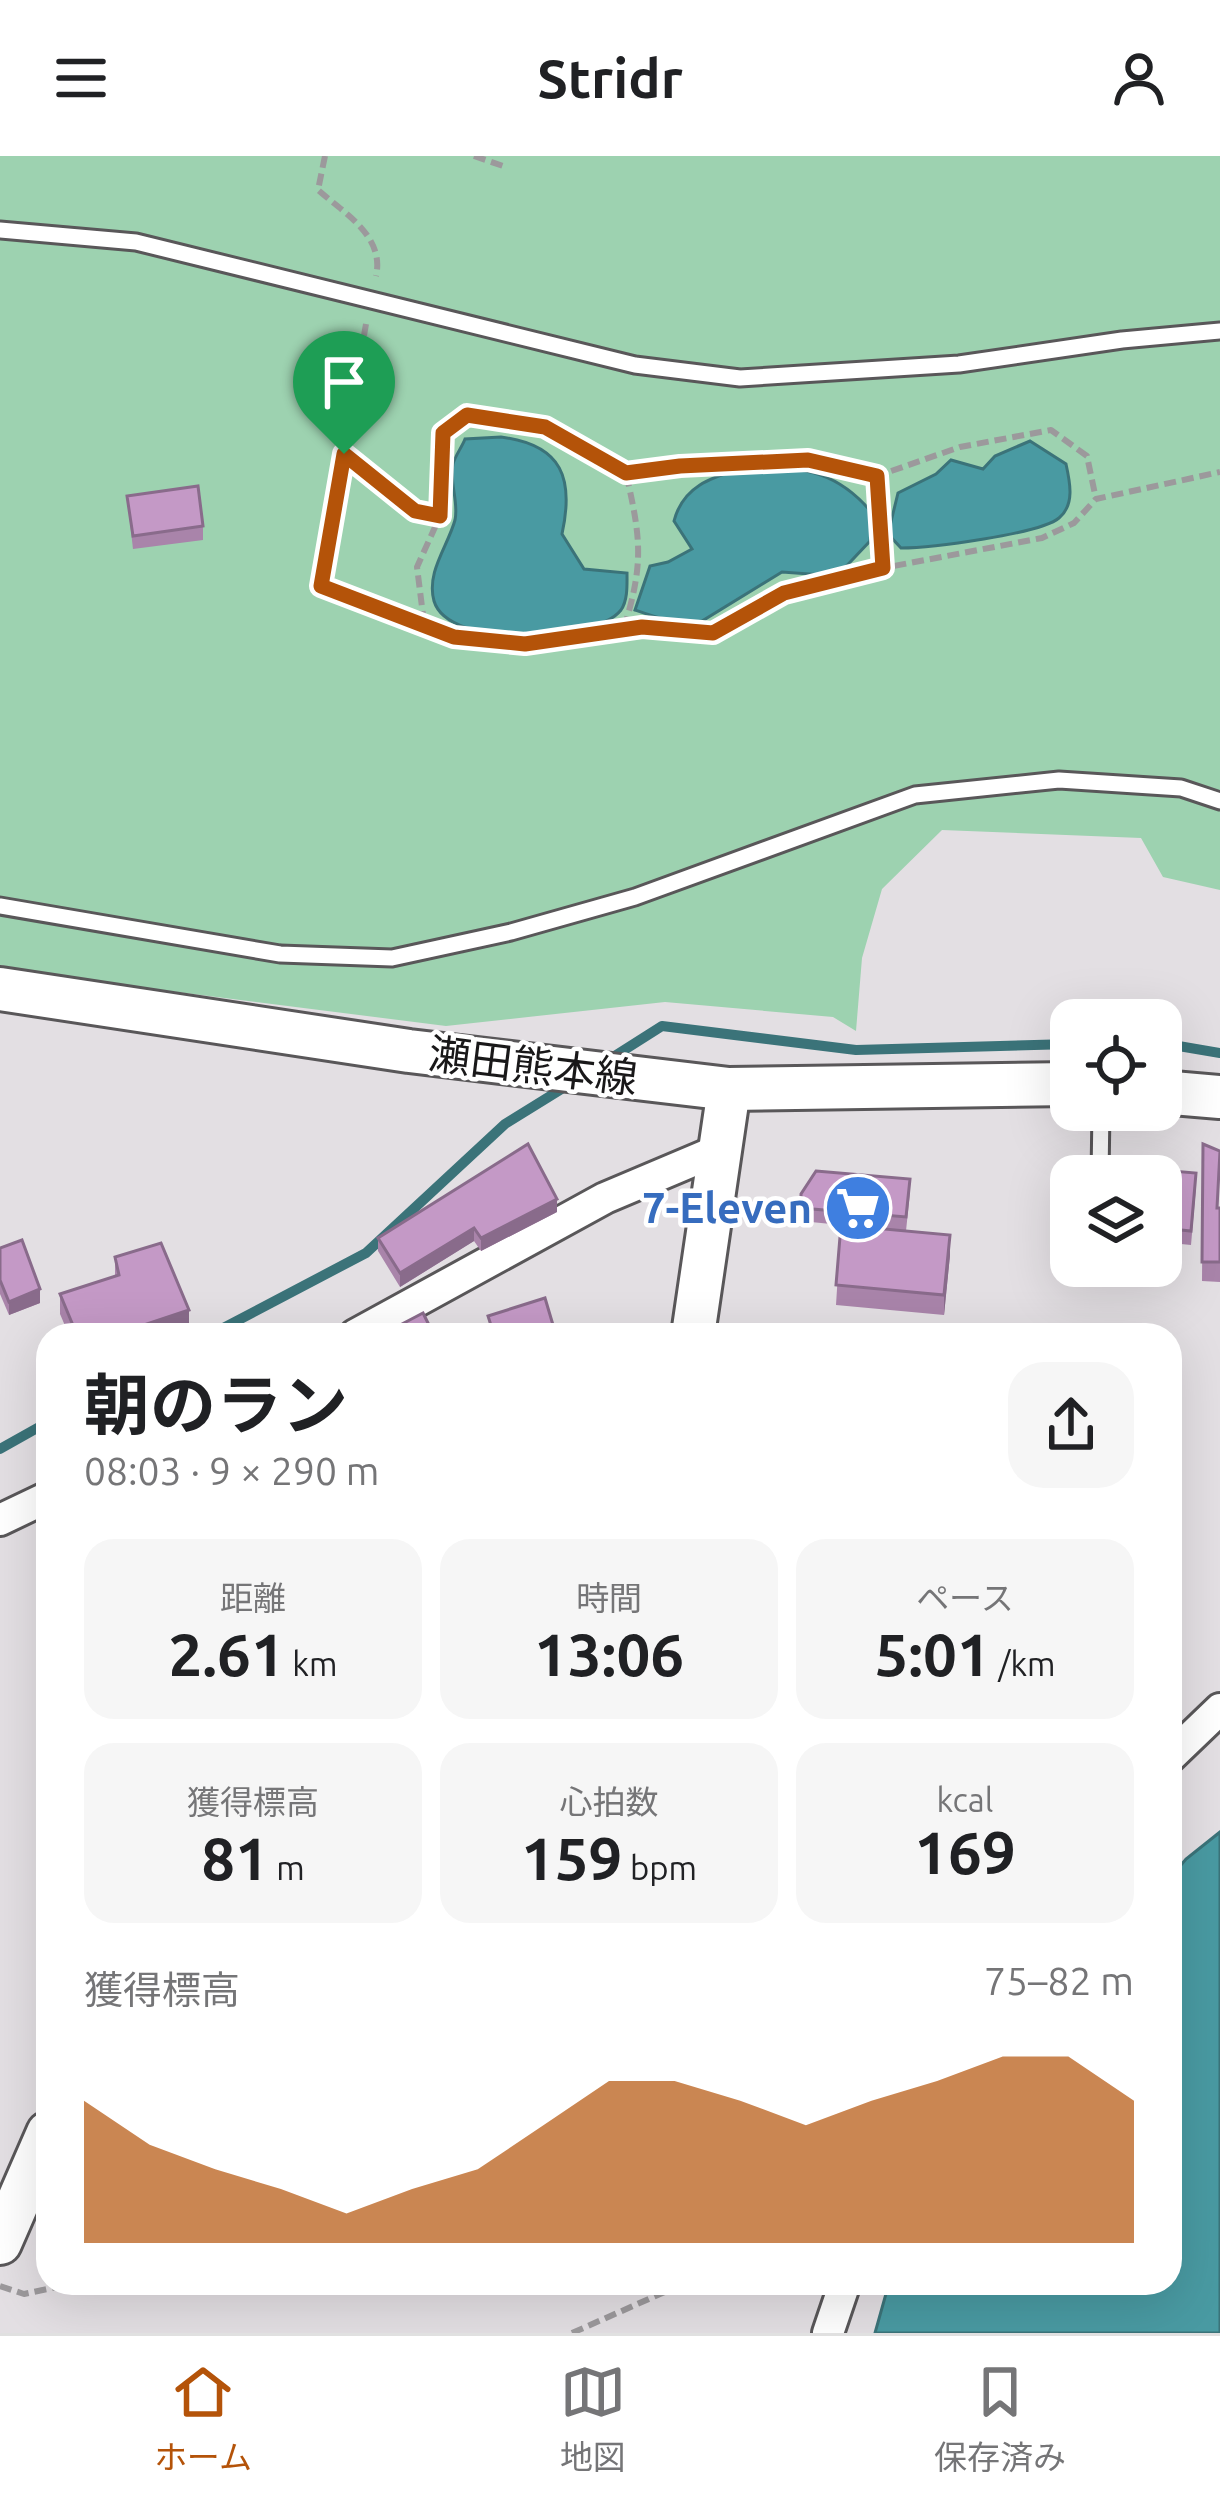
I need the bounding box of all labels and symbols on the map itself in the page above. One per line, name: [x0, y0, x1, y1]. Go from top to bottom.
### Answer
pin: [293, 331, 395, 454]
street label: 瀬田熊本線: [426, 1029, 640, 1102]
supermarket icon: 7-Eleven: [823, 1173, 893, 1243]
place label: 7-Eleven: [642, 1184, 812, 1231]

